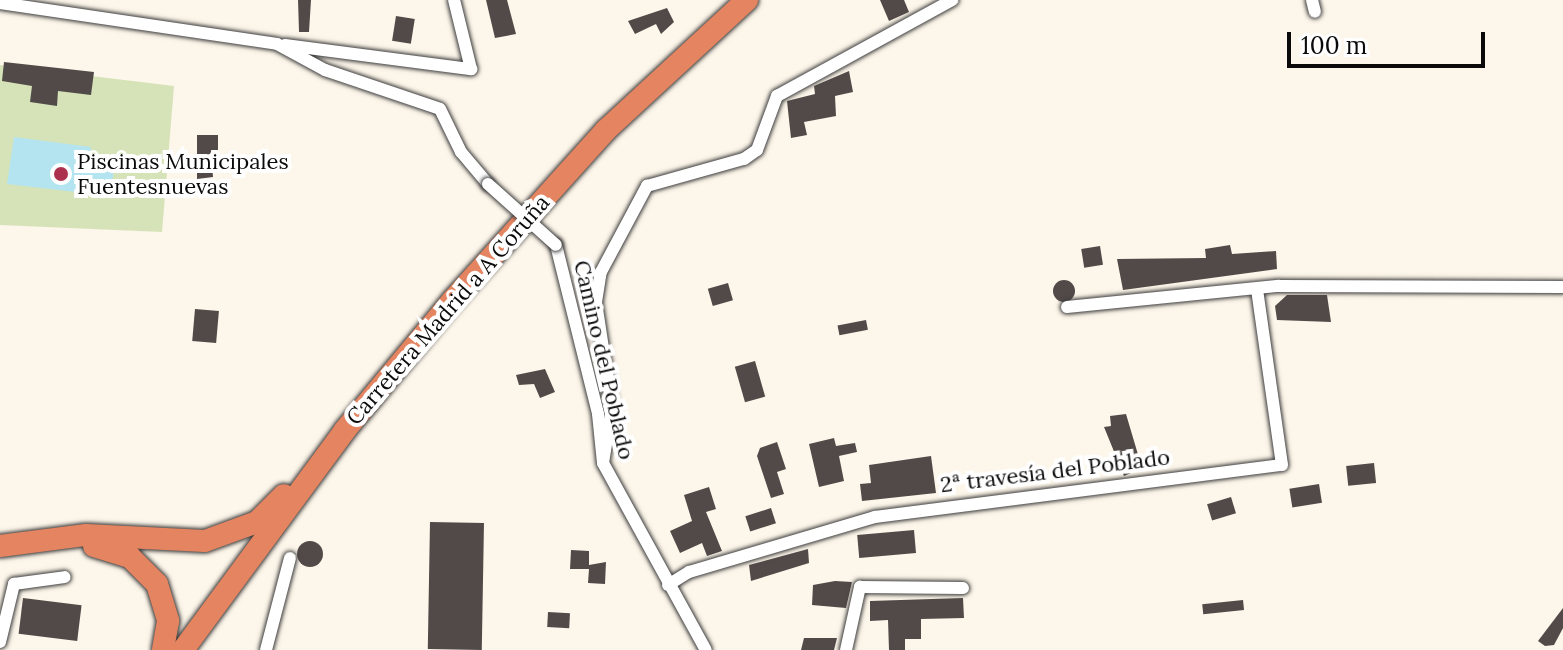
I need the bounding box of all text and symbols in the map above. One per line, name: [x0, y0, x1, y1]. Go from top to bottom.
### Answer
scale bar: [1291, 16, 1489, 66]
text: 100 m: [1301, 30, 1367, 61]
place label: Piscinas Municipales Fuentesnuevas: [77, 148, 289, 200]
marker: Piscinas Municipales Fuentesnuevas: [52, 165, 70, 183]
street label: Carretera Madrid a A Coruña: [341, 190, 555, 430]
street label: Camino del Poblado: [568, 258, 640, 462]
street label: 2ª travesía del Poblado: [939, 444, 1171, 498]

